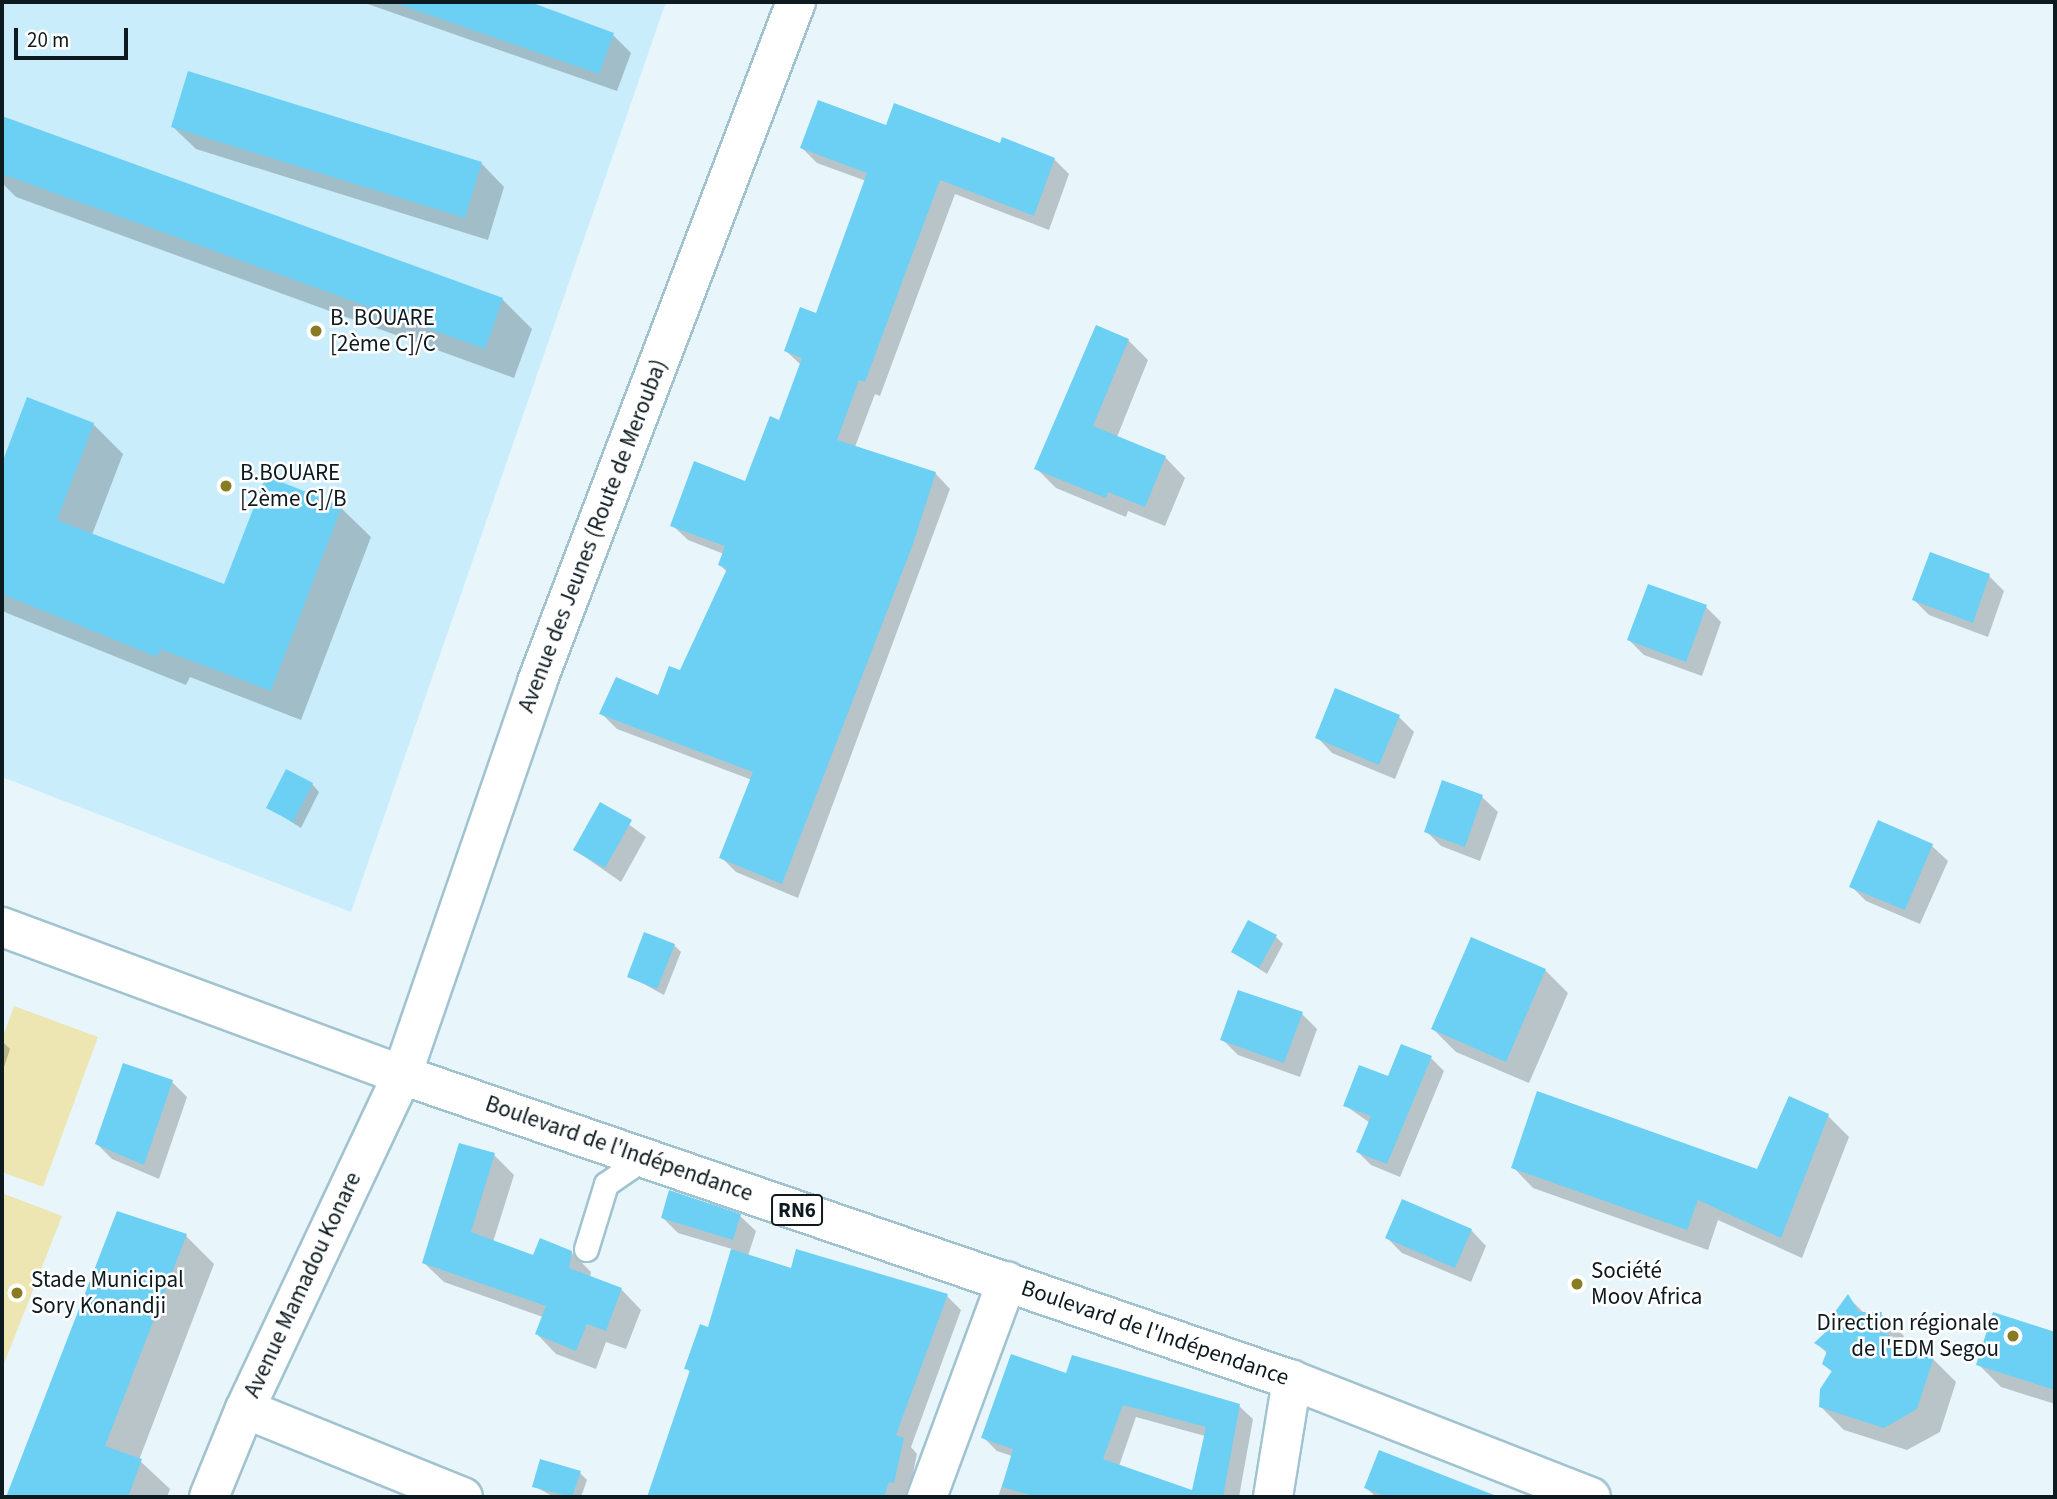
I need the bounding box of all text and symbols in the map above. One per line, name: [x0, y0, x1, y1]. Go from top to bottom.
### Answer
scale bar: [18, 14, 131, 58]
text: 20 m: [27, 25, 69, 55]
place label: B. BOUARE [2ème C]/C: [330, 304, 436, 358]
marker: B. BOUARE [2ème C]/C: [308, 323, 324, 339]
street label: Avenue des Jeunes (Route de Merouba): [513, 356, 673, 716]
place label: B.BOUARE [2ème C]/B: [240, 459, 347, 513]
marker: B.BOUARE [2ème C]/B: [218, 478, 234, 494]
street label: Boulevard de l'Indépendance: [482, 1090, 756, 1208]
street label: Avenue Mamadou Konare: [239, 1168, 367, 1402]
road number: RN6: [771, 1192, 823, 1228]
place label: Société Moov Africa: [1591, 1257, 1702, 1311]
place label: Stade Municipal Sory Konandji: [31, 1266, 184, 1320]
street label: Boulevard de l'Indépendance: [1018, 1274, 1292, 1392]
marker: Société Moov Africa: [1569, 1276, 1585, 1292]
marker: Stade Municipal Sory Konandji: [9, 1285, 25, 1301]
place label: Direction régionale de l'EDM Segou: [1817, 1309, 1999, 1363]
marker: Direction régionale de l'EDM Segou: [2005, 1328, 2021, 1344]

